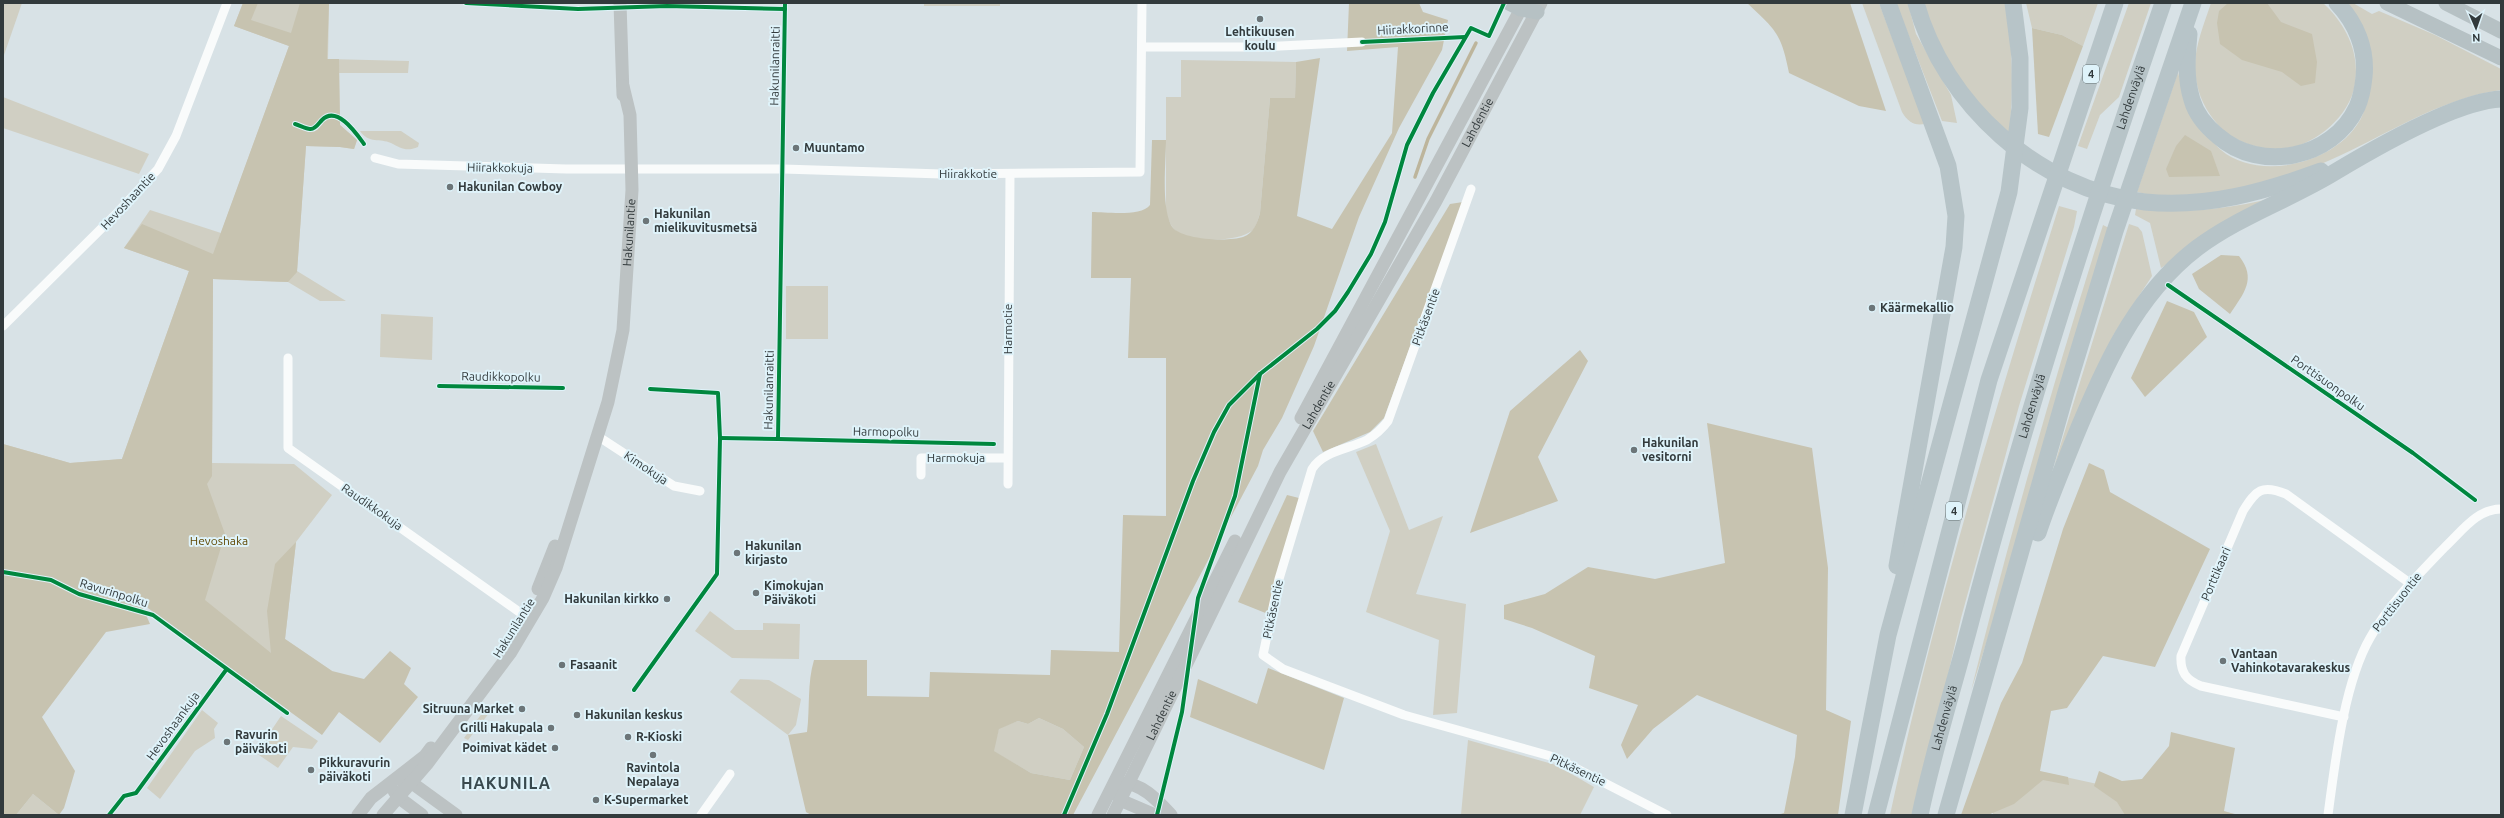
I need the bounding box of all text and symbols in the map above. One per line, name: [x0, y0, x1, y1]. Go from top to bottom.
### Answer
north arrow: [2456, 8, 2496, 48]
marker: Lehtikuusen koulu: [1255, 14, 1265, 24]
street label: Hiirakkorinne: [1377, 20, 1449, 37]
place label: Lehtikuusen koulu: [1225, 25, 1295, 52]
street label: Hakunilanraitti: [767, 26, 782, 106]
text: N: [2472, 32, 2481, 44]
street label: Lahdenväylä: [2113, 64, 2147, 131]
road number: 4: [2083, 65, 2099, 83]
street label: Lahdentie: [1459, 95, 1496, 149]
place label: Muuntamo: [804, 141, 865, 154]
marker: Muuntamo: [791, 143, 801, 153]
street label: Hiirakkokuja: [467, 160, 533, 175]
street label: Hiirakkotie: [939, 167, 997, 180]
street label: Hevoshaantie: [98, 169, 157, 232]
place label: Hakunilan Cowboy: [458, 180, 563, 193]
marker: Hakunilan Cowboy: [445, 182, 455, 192]
street label: Hakunilantie: [620, 198, 637, 267]
place label: Hakunilan mielikuvitusmetsä: [654, 207, 757, 234]
marker: Hakunilan mielikuvitusmetsä: [641, 216, 651, 226]
street label: Pitkäsentie: [1409, 286, 1442, 347]
place label: Käärmekallio: [1880, 301, 1954, 314]
marker: Käärmekallio: [1867, 303, 1877, 313]
street label: Harmotie: [1001, 304, 1014, 354]
street label: Hakunilanraitti: [761, 350, 776, 430]
street label: Porttisuonpolku: [2289, 352, 2368, 413]
street label: Raudikkopolku: [461, 369, 541, 384]
street label: Lahdenväylä: [2016, 372, 2047, 440]
street label: Lahdentie: [1299, 378, 1337, 431]
street label: Harmopolku: [853, 424, 919, 439]
place label: Hakunilan vesitorni: [1642, 436, 1699, 463]
marker: Hakunilan vesitorni: [1629, 445, 1639, 455]
street label: Kimokuja: [622, 448, 671, 487]
street label: Harmokuja: [927, 451, 985, 464]
street label: Raudikkokuja: [339, 481, 405, 532]
road number: 4: [1946, 502, 1962, 520]
park label: Hevoshaka: [190, 534, 248, 547]
place label: Hakunilan kirjasto: [745, 539, 802, 566]
street label: Porttikaari: [2198, 545, 2233, 602]
marker: Hakunilan kirjasto: [732, 548, 742, 558]
street label: Porttisuontie: [2370, 570, 2424, 634]
street label: Ravurinpolku: [78, 576, 150, 609]
street label: Pitkäsentie: [1260, 578, 1285, 640]
place label: Kimokujan Päiväkoti: [764, 579, 824, 606]
marker: Kimokujan Päiväkoti: [751, 588, 761, 598]
place label: Hakunilan kirkko: [564, 592, 659, 605]
marker: Hakunilan kirkko: [662, 594, 672, 604]
street label: Hakunilantie: [490, 596, 537, 660]
place label: Vantaan Vahinkotavarakeskus: [2231, 647, 2351, 674]
marker: Vantaan Vahinkotavarakeskus: [2218, 656, 2228, 666]
place label: Fasaanit: [570, 658, 617, 671]
marker: Fasaanit: [557, 660, 567, 670]
street label: Lahdenväylä: [1929, 684, 1959, 752]
street label: Lahdentie: [1143, 688, 1179, 742]
street label: Hevoshaankuja: [144, 689, 202, 762]
place label: Sitruuna Market: [423, 702, 514, 715]
marker: Sitruuna Market: [517, 704, 527, 714]
place label: Hakunilan keskus: [585, 708, 683, 721]
marker: Hakunilan keskus: [572, 710, 582, 720]
place label: Grilli Hakupala: [460, 721, 543, 734]
marker: Grilli Hakupala: [546, 723, 556, 733]
place label: Ravurin päiväkoti: [235, 728, 287, 755]
place label: R-Kioski: [636, 730, 682, 743]
marker: R-Kioski: [623, 732, 633, 742]
marker: Ravurin päiväkoti: [222, 737, 232, 747]
place label: Poimivat kädet: [462, 741, 547, 754]
marker: Poimivat kädet: [550, 743, 560, 753]
marker: Ravintola Nepalaya: [648, 750, 658, 760]
street label: Pitkäsentie: [1548, 751, 1608, 788]
place label: Pikkuravurin päiväkoti: [319, 756, 390, 783]
place label: Ravintola Nepalaya: [626, 761, 680, 788]
marker: Pikkuravurin päiväkoti: [306, 765, 316, 775]
district label: HAKUNILA: [461, 774, 551, 792]
place label: K-Supermarket: [604, 793, 688, 806]
marker: K-Supermarket: [591, 795, 601, 805]

